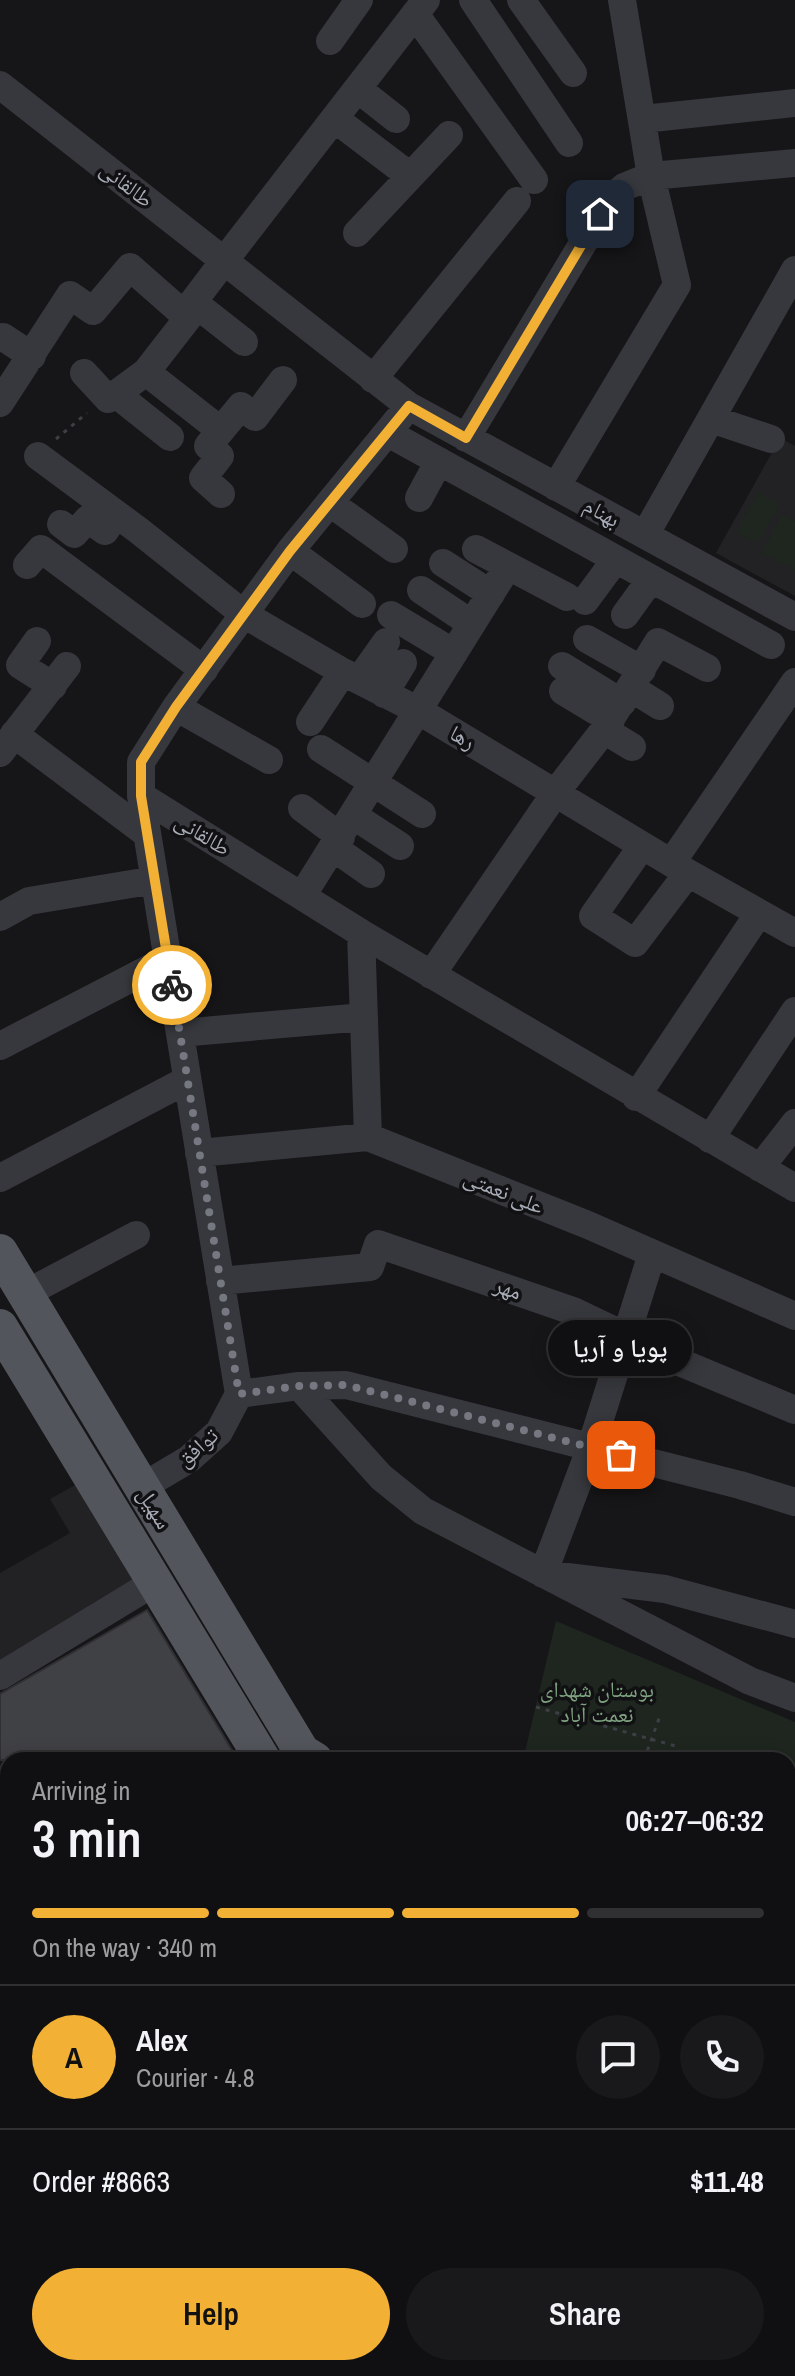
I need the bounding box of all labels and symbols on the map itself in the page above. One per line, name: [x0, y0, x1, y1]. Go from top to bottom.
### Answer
street label: طالقانی: [94, 154, 160, 214]
pin: [566, 180, 634, 248]
street label: بهنام: [578, 490, 626, 534]
street label: رها: [445, 718, 481, 756]
street label: طالقانی: [170, 805, 236, 863]
courier: [132, 945, 212, 1025]
street label: علی نعمتی: [459, 1161, 549, 1221]
street label: مهر: [489, 1269, 526, 1307]
callout: پویا و آریا: [549, 1319, 693, 1375]
street label: توافق: [170, 1420, 225, 1474]
pin: [587, 1421, 655, 1489]
street label: سهیل: [131, 1482, 179, 1534]
park label: بوستان شهدای نعمت آباد: [540, 1674, 654, 1729]

